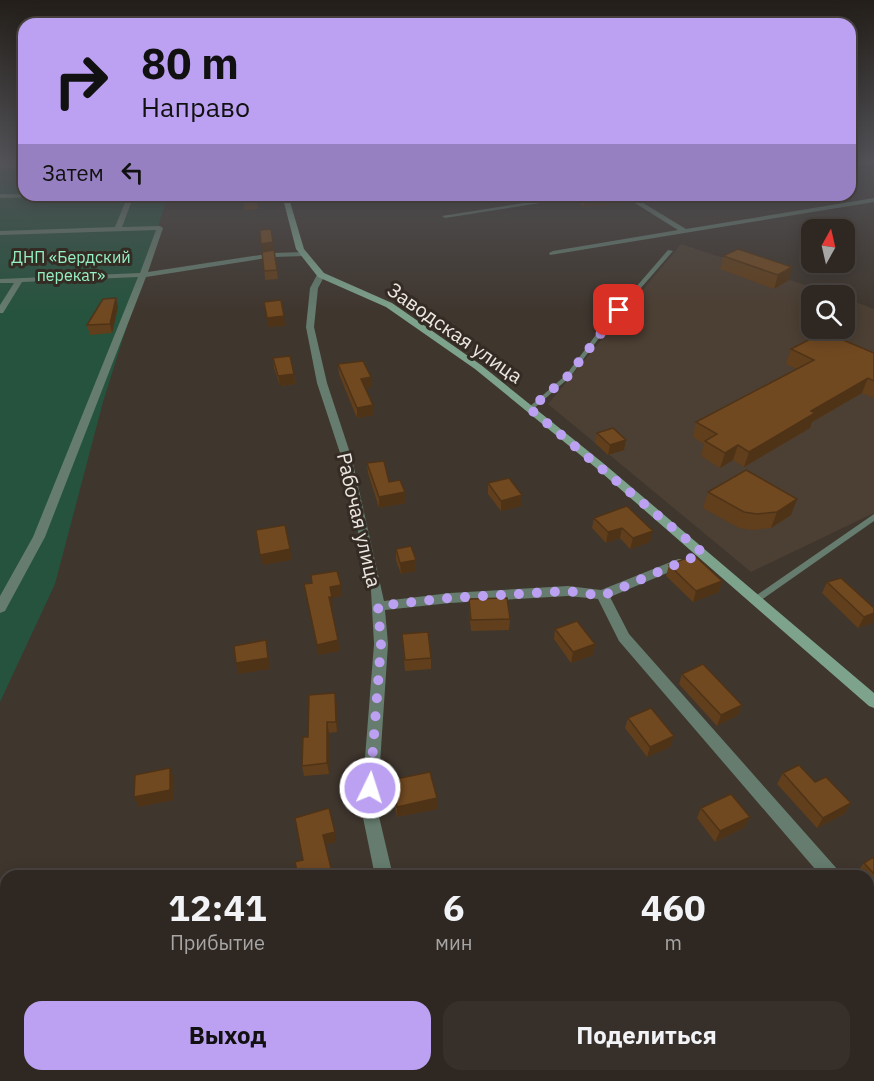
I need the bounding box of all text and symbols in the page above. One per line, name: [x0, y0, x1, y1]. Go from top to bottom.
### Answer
text: 80 m: [141, 36, 239, 91]
icon: right: [42, 42, 120, 120]
text: Направо: [141, 89, 250, 124]
icon: left: [116, 156, 149, 189]
text: Затем: [42, 158, 104, 187]
north arrow: [801, 219, 855, 273]
map controls: [801, 219, 855, 339]
park label: ДНП «Бердский перекат»: [11, 247, 131, 285]
street label: Заводская улица: [382, 276, 528, 389]
pin: [593, 284, 644, 335]
button: search: [801, 285, 855, 339]
icon: arrive: [602, 293, 635, 326]
street label: Рабочая улица: [331, 450, 388, 590]
position arrow: [338, 756, 402, 820]
text: 12:41: [168, 884, 267, 931]
text: 6: [443, 884, 465, 931]
text: 460: [641, 884, 706, 931]
text: Прибытие: [170, 929, 265, 956]
text: мин: [435, 929, 472, 956]
text: m: [664, 929, 682, 956]
button: Выход: [24, 1001, 431, 1070]
button: Поделиться: [443, 1001, 850, 1070]

